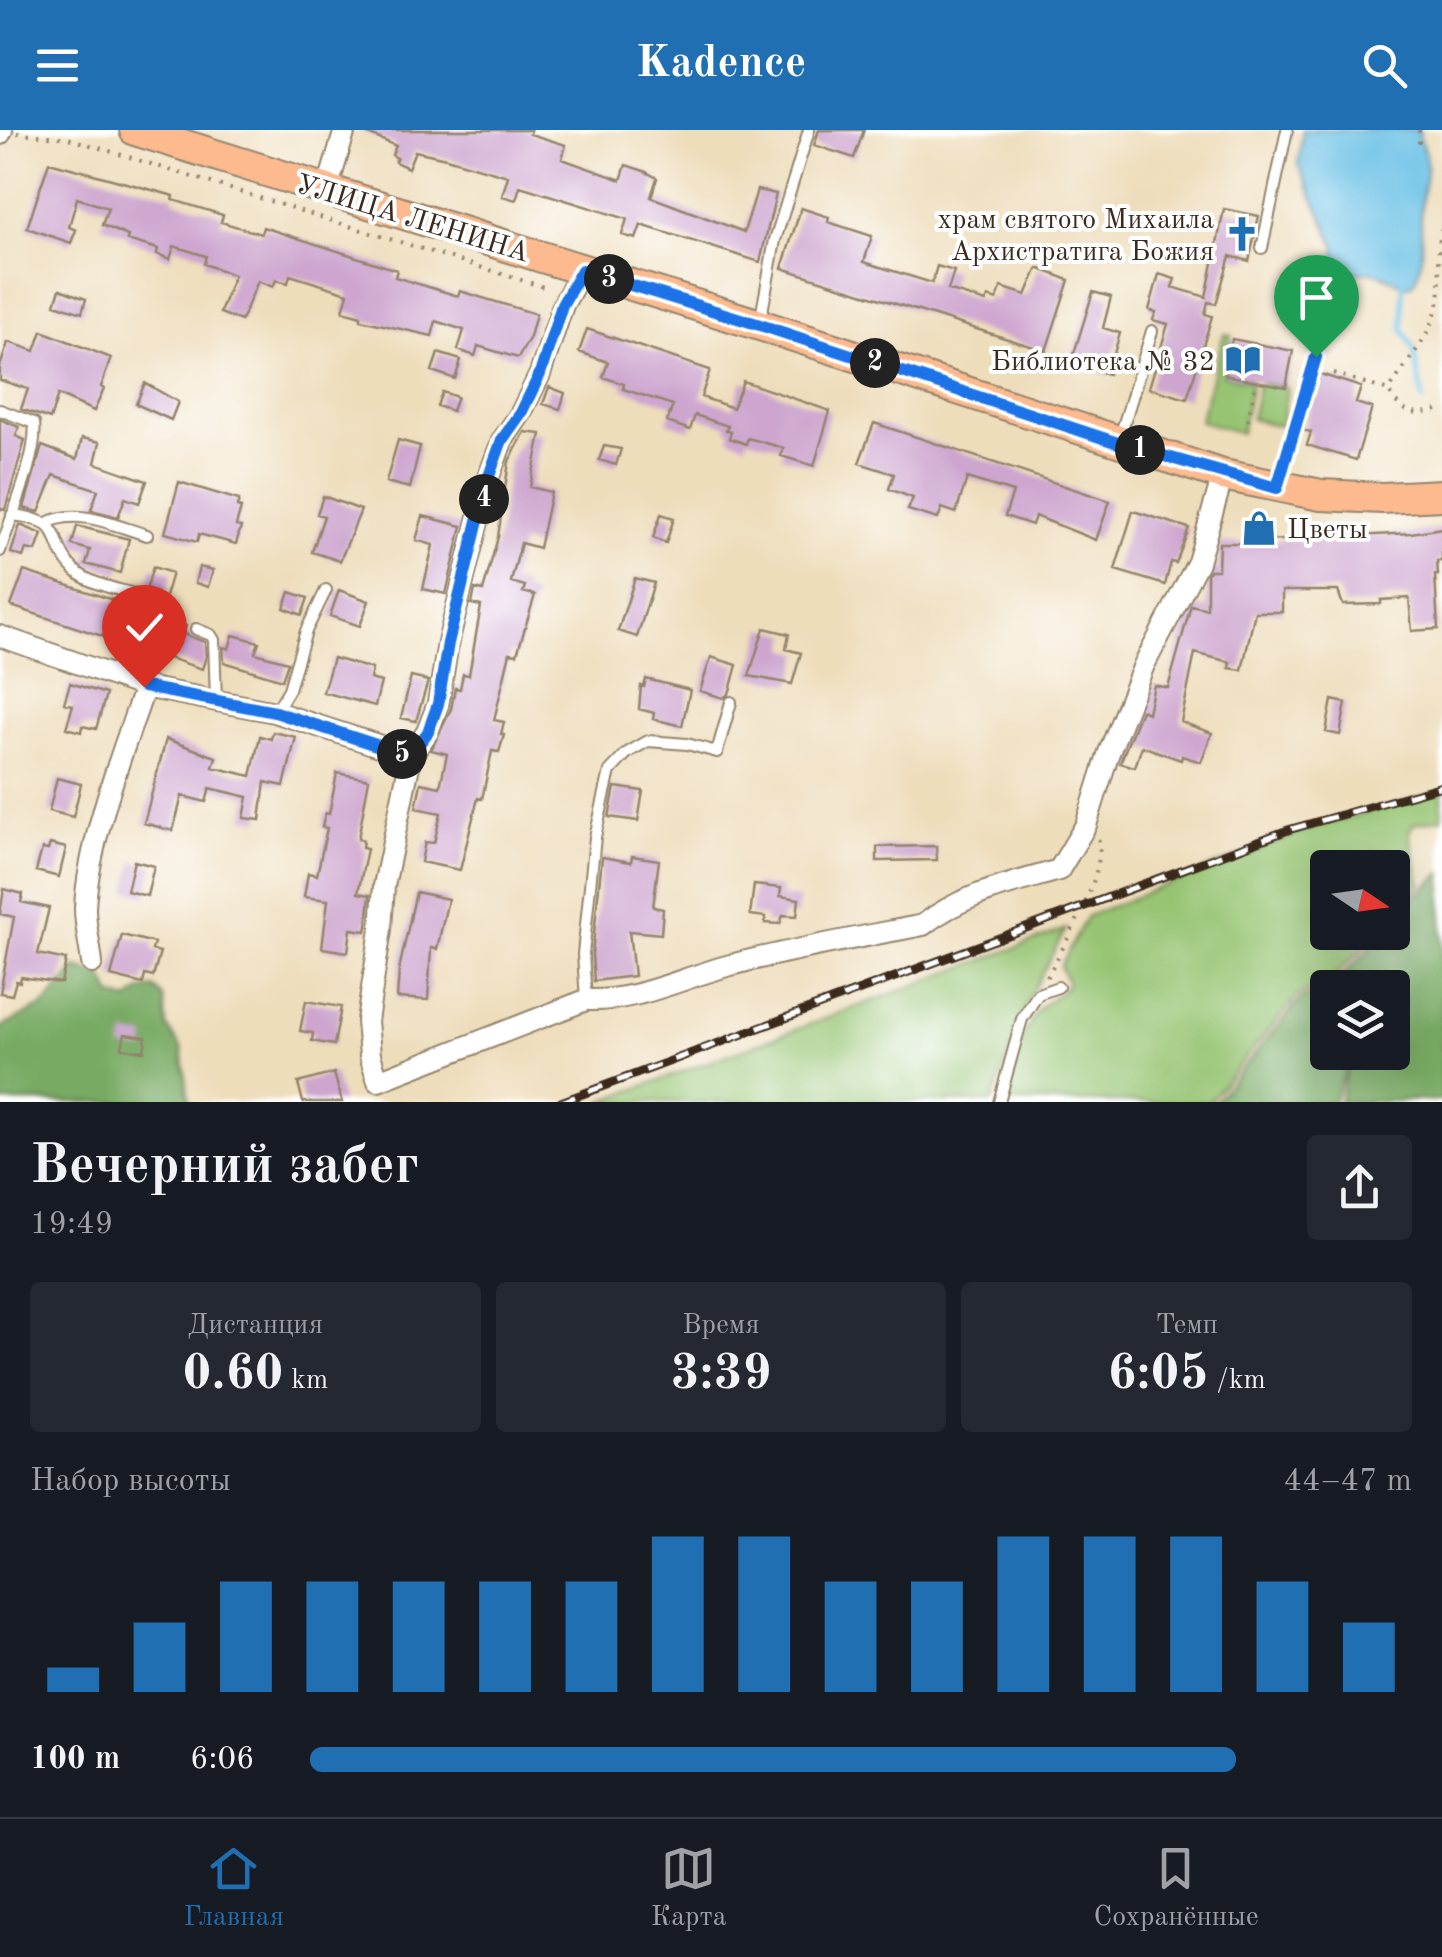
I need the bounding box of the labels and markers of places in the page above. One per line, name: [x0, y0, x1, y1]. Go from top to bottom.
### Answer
place label: храм святого Михаила Архистратига Божия: [937, 207, 1214, 267]
church icon: храм святого Михаила Архистратига Божия: [1223, 215, 1261, 253]
pin: 3: [584, 254, 634, 304]
pin: [1274, 255, 1359, 358]
pin: 2: [850, 338, 900, 388]
library icon: Библиотека № 32: [1224, 341, 1262, 379]
place label: Библиотека № 32: [991, 349, 1215, 377]
pin: 1: [1115, 425, 1165, 475]
pin: 4: [459, 474, 509, 524]
shop icon: Цветы: [1240, 509, 1278, 547]
place label: Цветы: [1287, 517, 1367, 545]
pin: [102, 585, 187, 688]
pin: 5: [377, 729, 427, 779]

